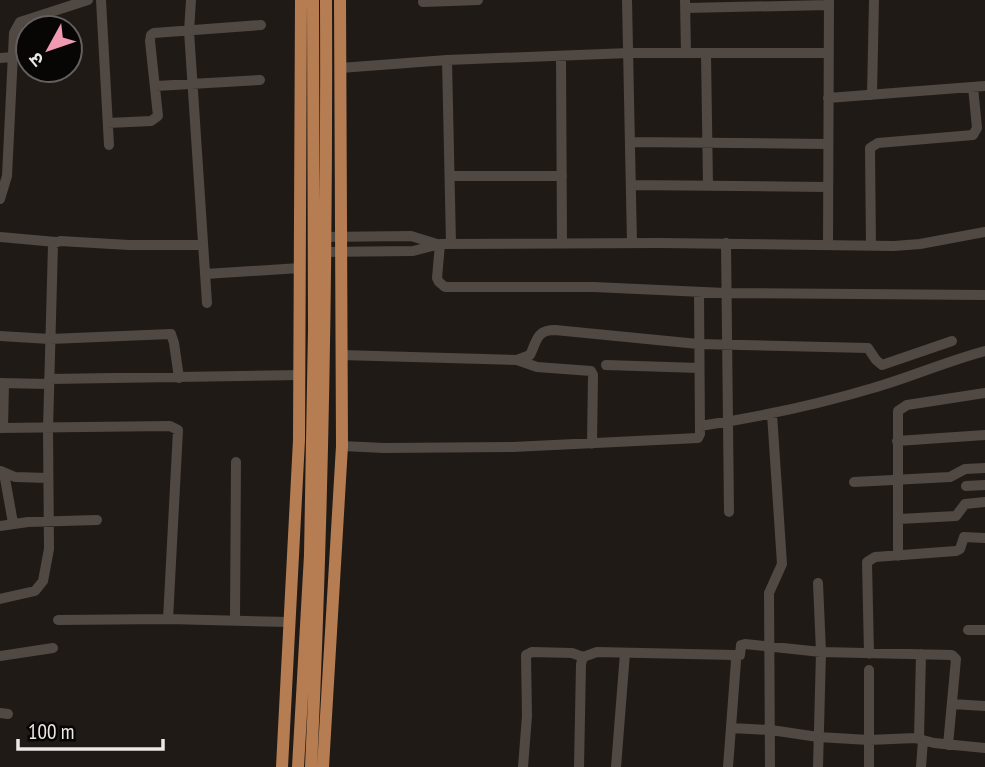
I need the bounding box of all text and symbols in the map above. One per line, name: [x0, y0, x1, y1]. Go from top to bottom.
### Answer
north arrow: [14, 14, 84, 84]
text: उ: [23, 47, 49, 72]
scale bar: [18, 708, 163, 752]
text: 100 m: [28, 718, 74, 745]

